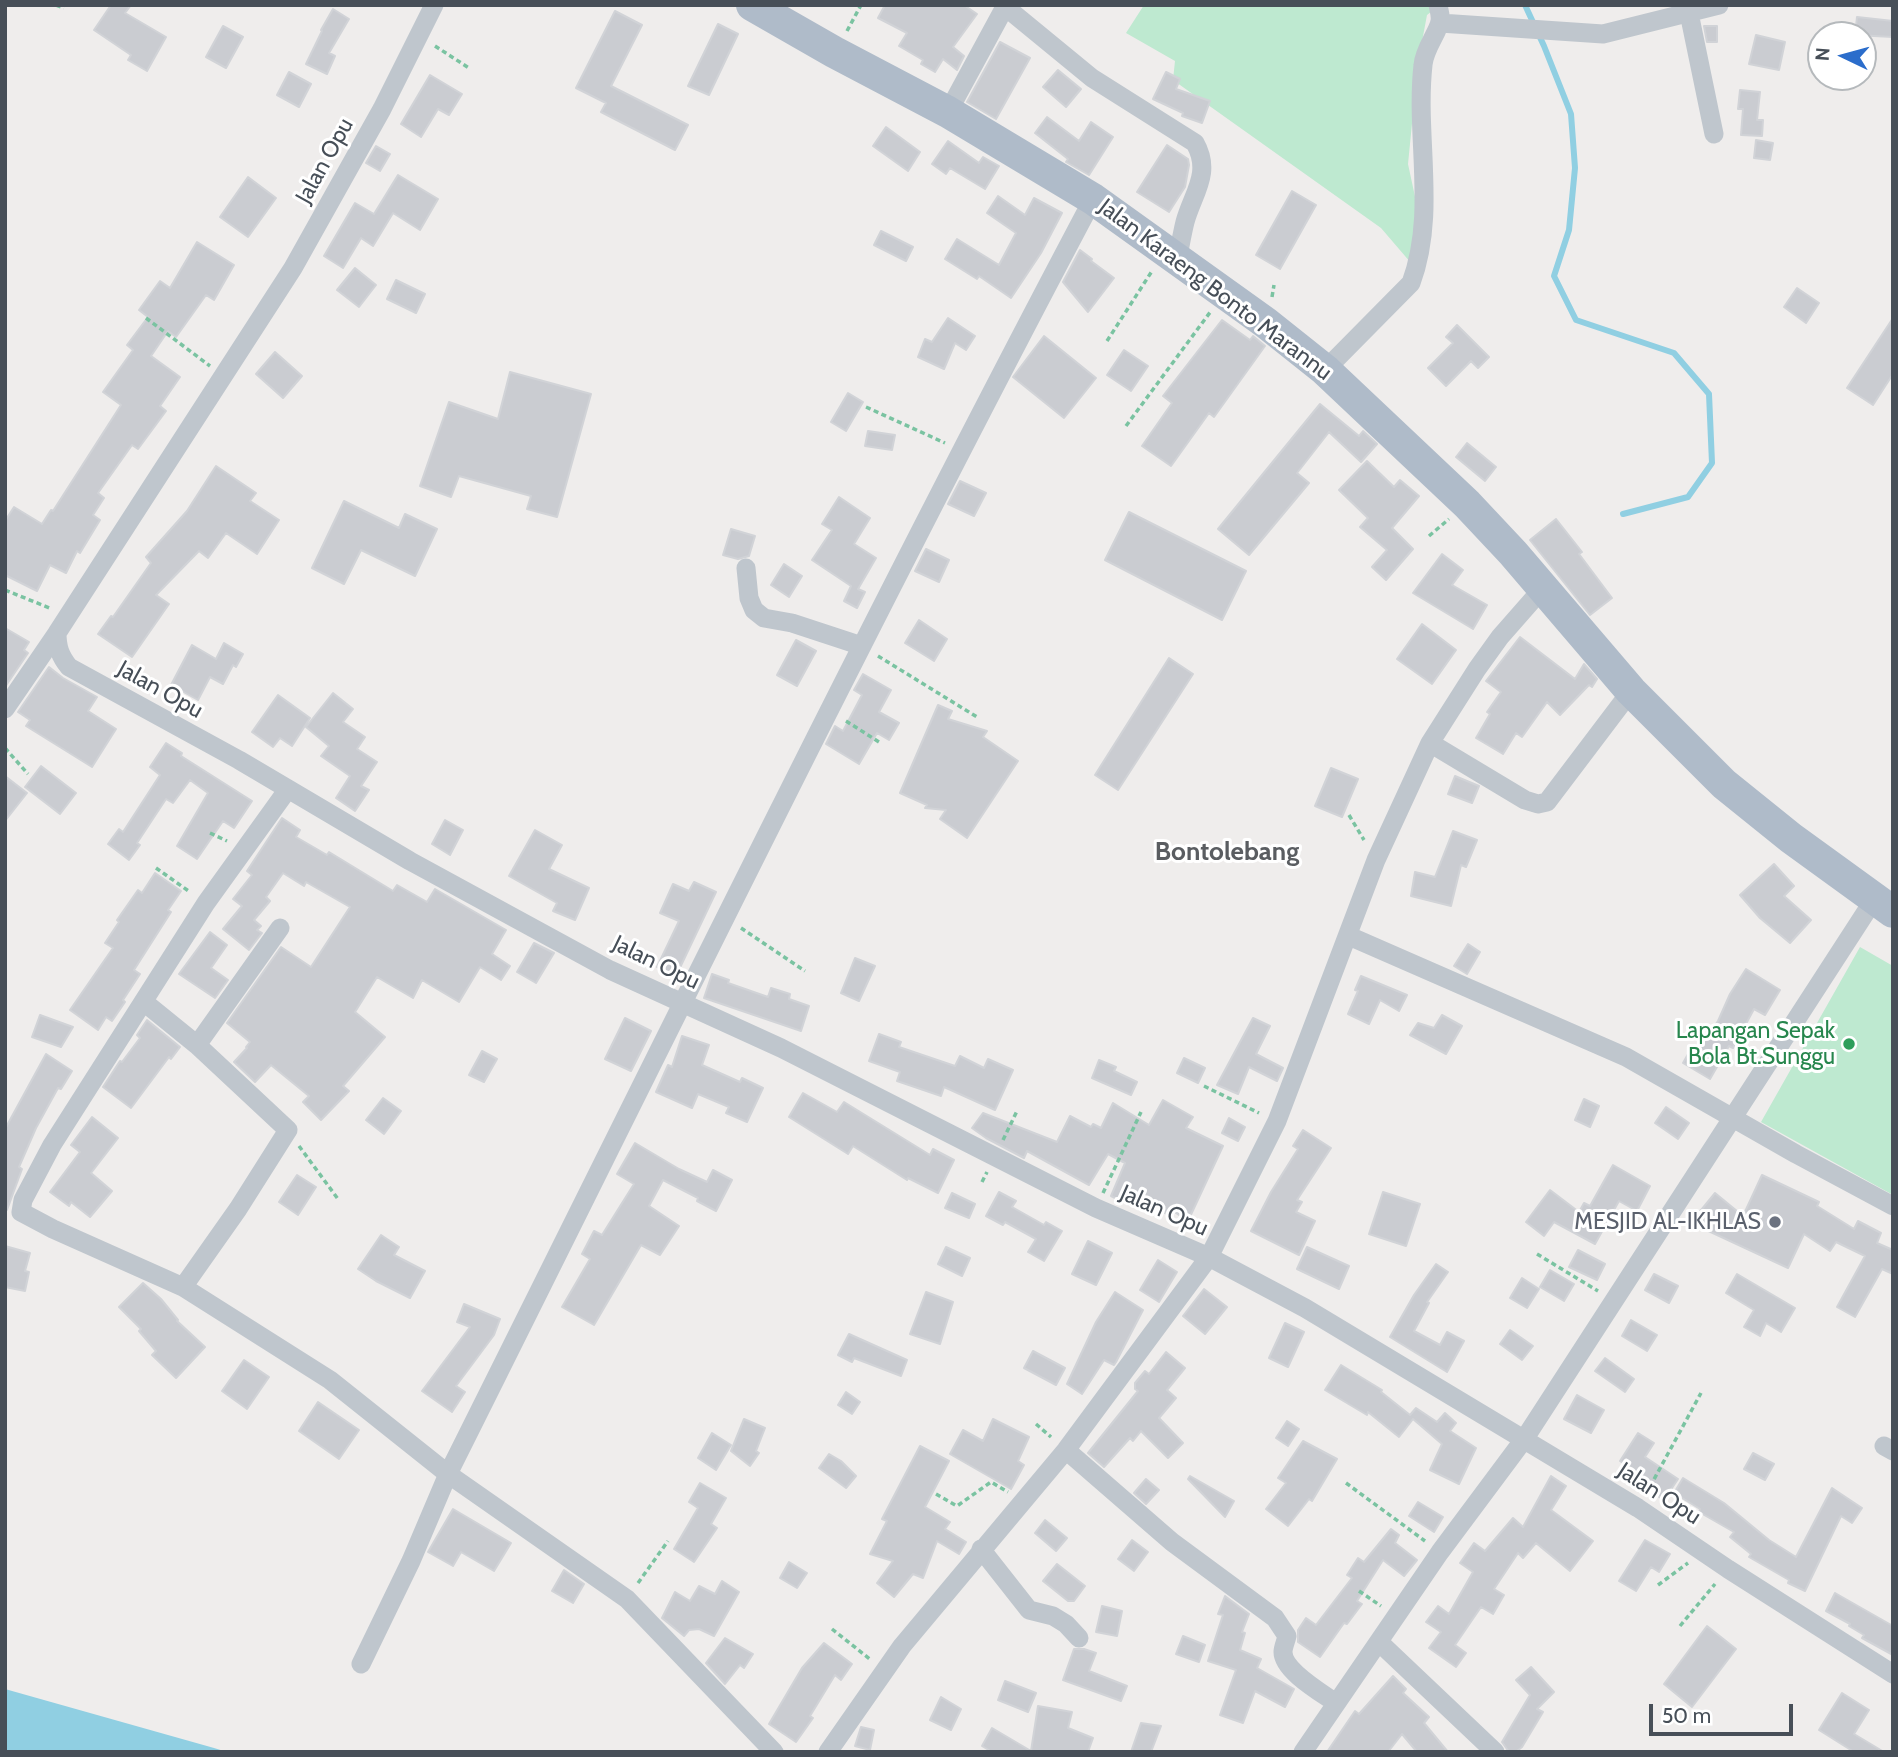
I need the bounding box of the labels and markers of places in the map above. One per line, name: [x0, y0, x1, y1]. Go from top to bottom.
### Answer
place label: Lapangan Sepak Bola Bt.Sunggu: [1676, 1017, 1835, 1071]
marker: Lapangan Sepak Bola Bt.Sunggu: [1841, 1036, 1857, 1052]
place label: MESJID AL-IKHLAS: [1574, 1208, 1761, 1236]
marker: MESJID AL-IKHLAS: [1767, 1214, 1783, 1230]

